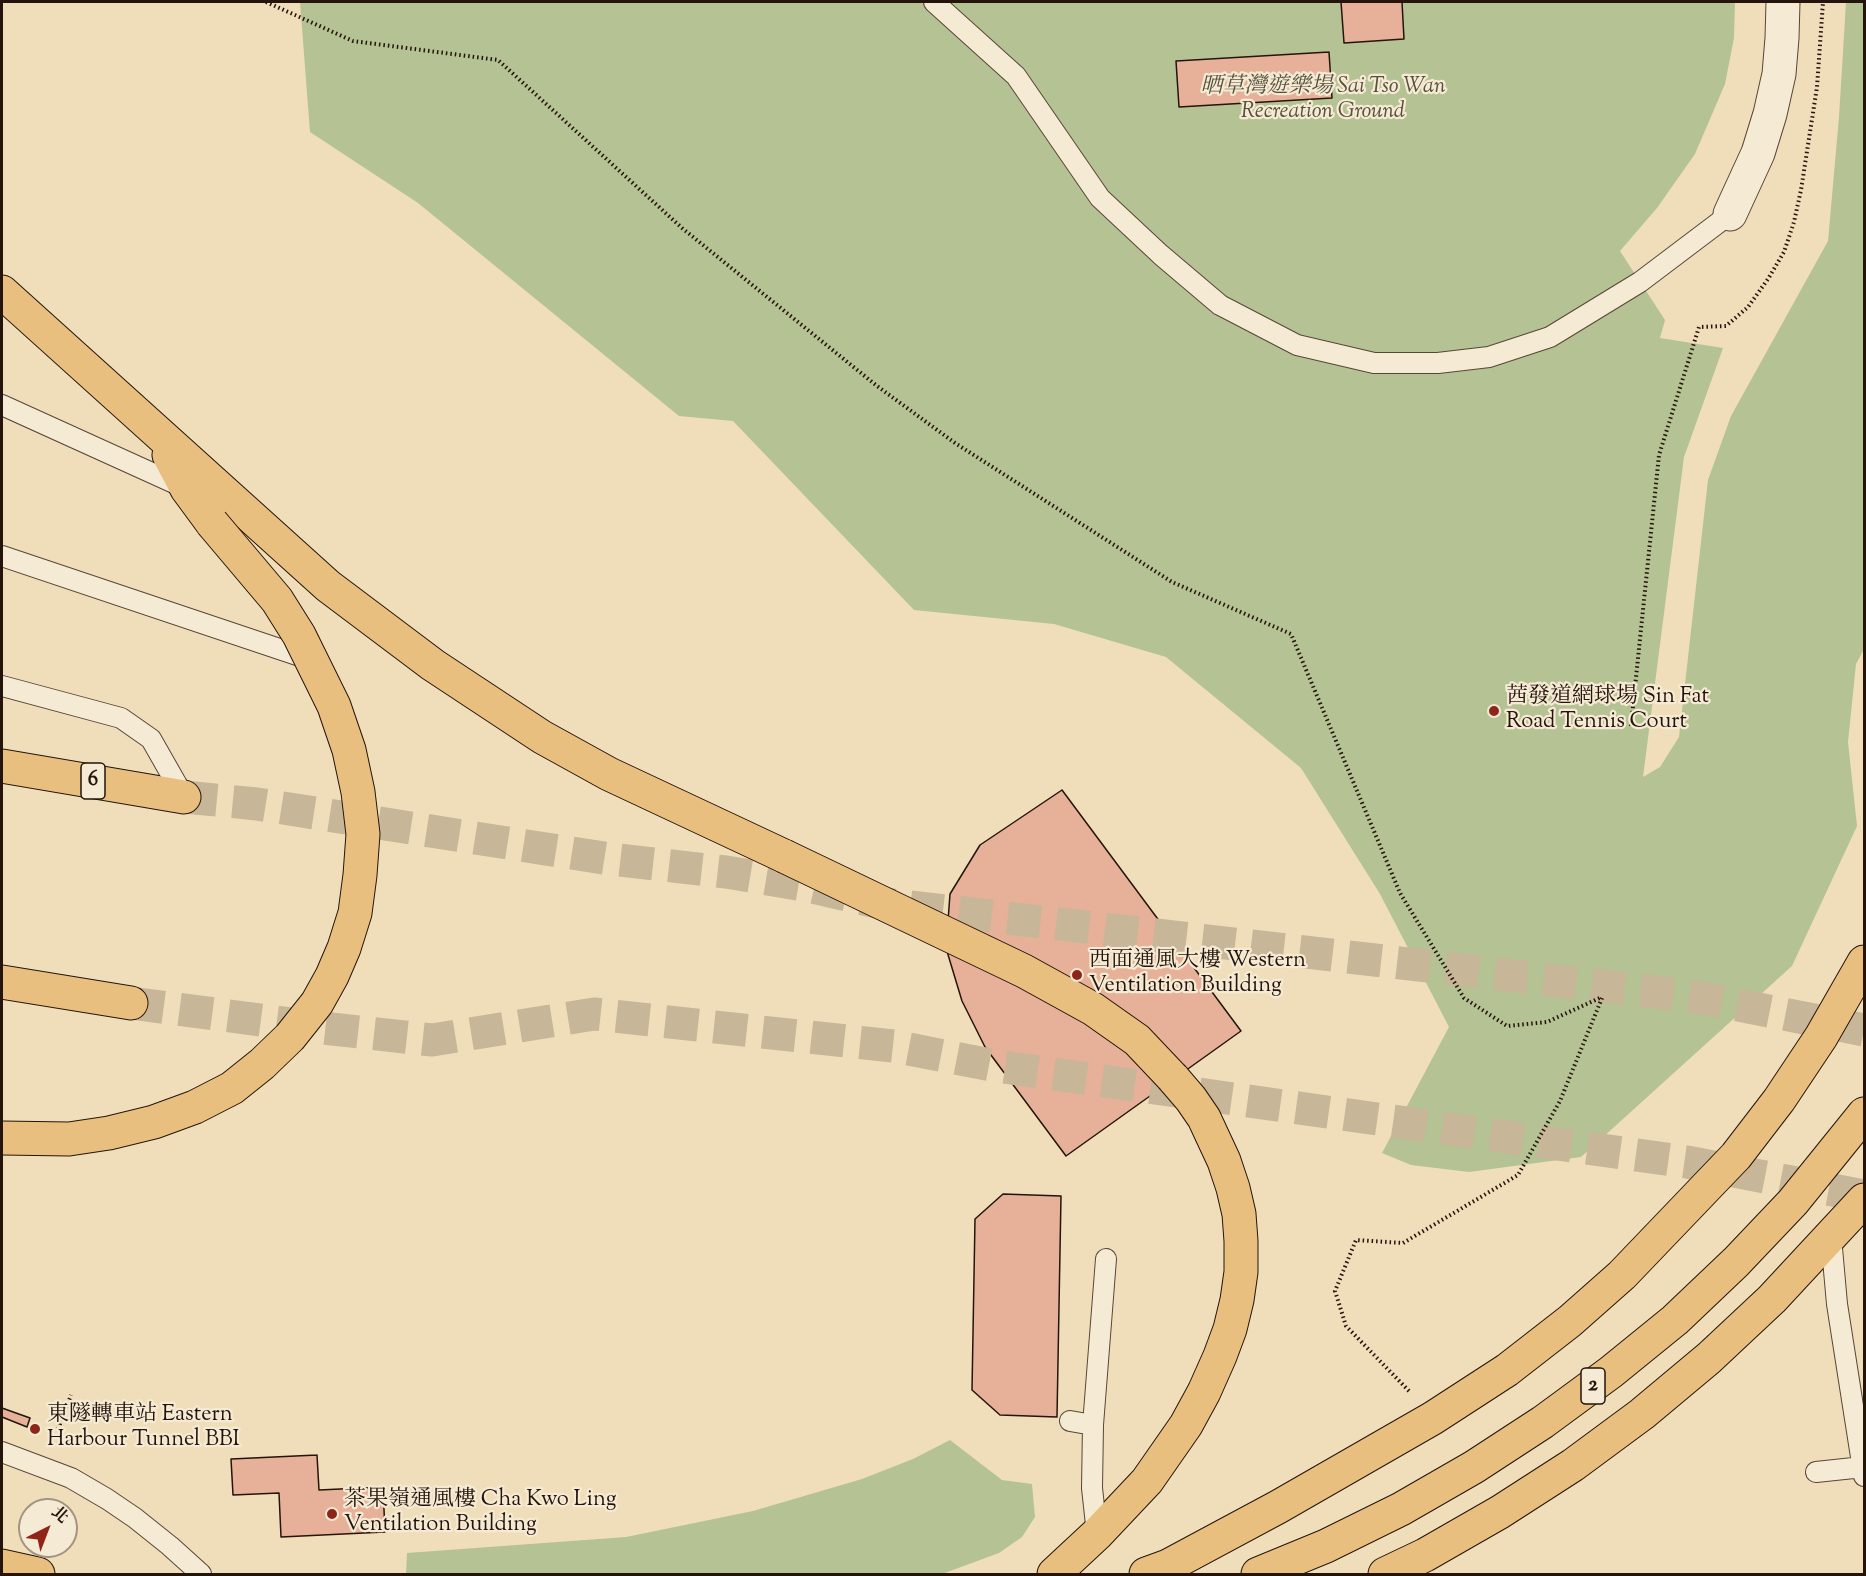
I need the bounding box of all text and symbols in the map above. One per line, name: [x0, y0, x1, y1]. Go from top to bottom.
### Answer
park label: 晒草灣遊樂場 Sai Tso Wan Recreation Ground: [1200, 75, 1446, 126]
place label: 茜發道網球場 Sin Fat Road Tennis Court: [1506, 685, 1709, 736]
marker: 茜發道網球場 Sin Fat Road Tennis Court: [1487, 704, 1501, 718]
road number: 6: [81, 763, 105, 799]
place label: 西面通風大樓 Western Ventilation Building: [1089, 949, 1306, 1000]
marker: 西面通風大樓 Western Ventilation Building: [1070, 968, 1084, 982]
road number: 2: [1581, 1368, 1605, 1404]
place label: 東隧轉車站 Eastern Harbour Tunnel BBI: [47, 1403, 240, 1454]
marker: 東隧轉車站 Eastern Harbour Tunnel BBI: [28, 1422, 42, 1436]
place label: 茶果嶺通風樓 Cha Kwo Ling Ventilation Building: [344, 1488, 616, 1540]
north arrow: [18, 1498, 78, 1558]
text: 北: [45, 1502, 73, 1530]
marker: 茶果嶺通風樓 Cha Kwo Ling Ventilation Building: [325, 1507, 339, 1521]

